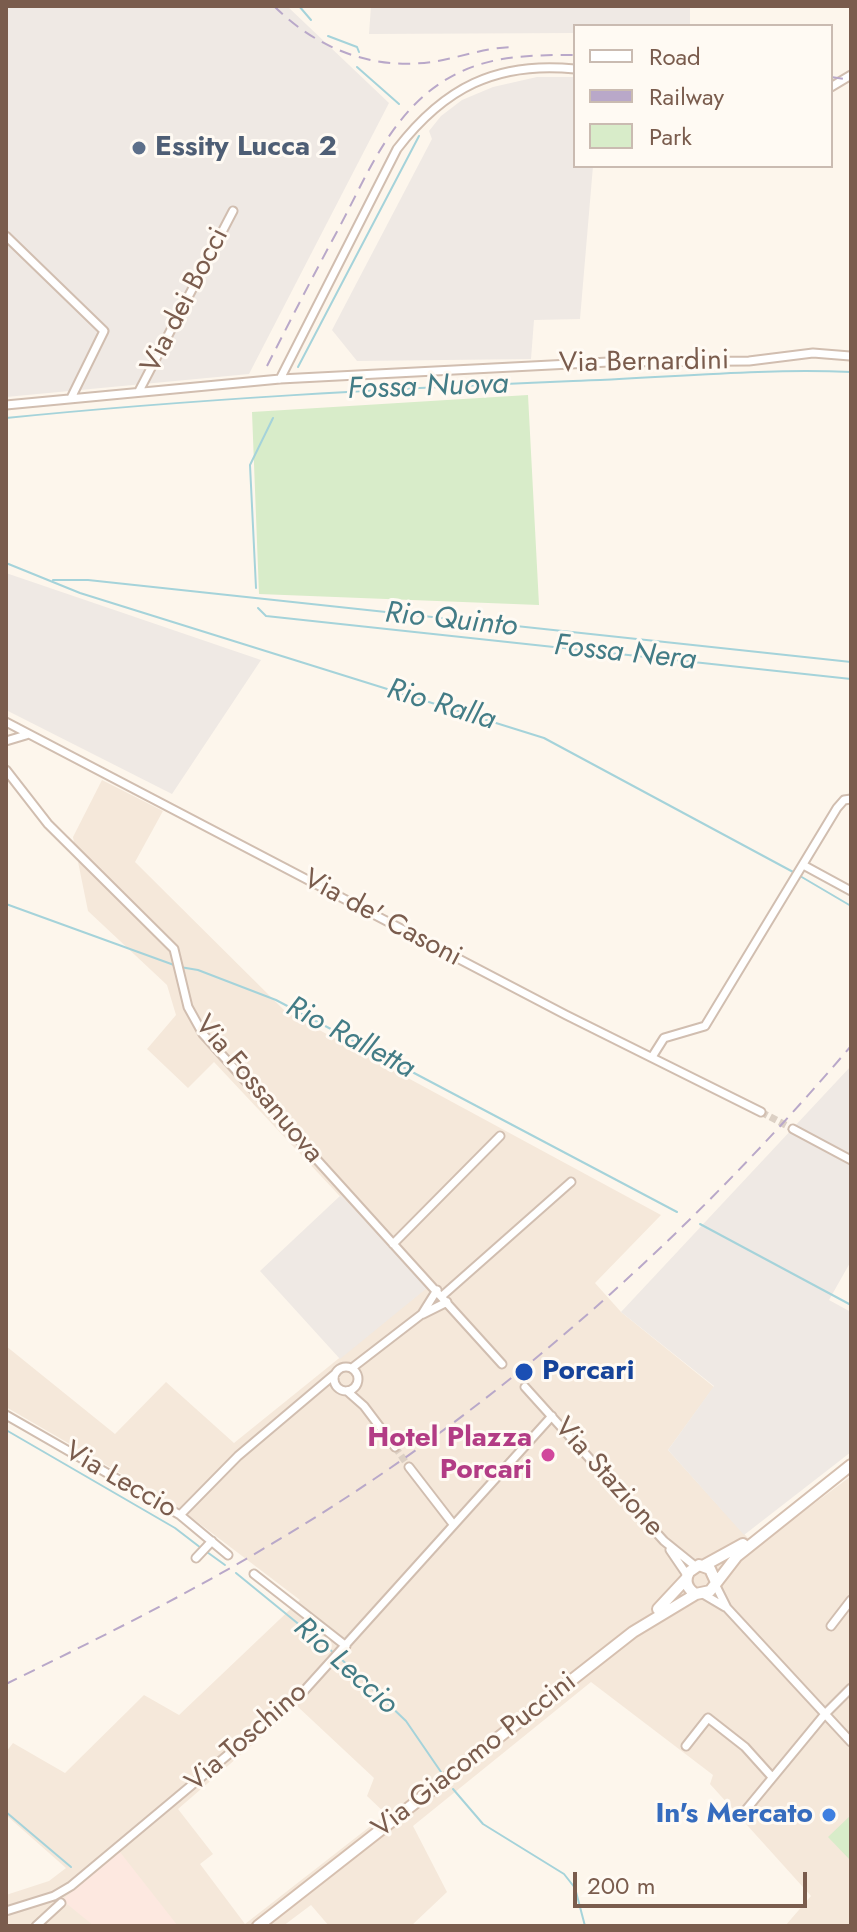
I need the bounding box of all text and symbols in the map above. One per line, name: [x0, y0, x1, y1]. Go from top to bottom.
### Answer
legend: [573, 24, 833, 168]
text: Road: [649, 39, 701, 74]
text: Railway: [649, 79, 724, 114]
text: Park: [649, 119, 692, 154]
place label: Essity Lucca 2: [155, 131, 337, 165]
marker: Essity Lucca 2: [130, 139, 148, 157]
street label: Via dei Bocci: [135, 223, 237, 379]
street label: Via Bernardini: [559, 345, 729, 381]
water label: Fossa Nuova: [347, 367, 509, 409]
water label: Rio Quinto: [383, 596, 519, 646]
water label: Fossa Nera: [552, 629, 698, 679]
water label: Rio Ralla: [382, 672, 500, 740]
street label: Via de' Casoni: [297, 863, 467, 975]
water label: Rio Ralletta: [279, 990, 421, 1088]
street label: Via Fossanuova: [187, 1009, 329, 1171]
place label: Porcari: [542, 1355, 634, 1389]
marker: Porcari: [513, 1361, 535, 1383]
street label: Via Stazione: [546, 1412, 670, 1544]
place label: Hotel Plazza Porcari: [367, 1422, 532, 1488]
street label: Via Leccio: [58, 1435, 182, 1527]
marker: Hotel Plazza Porcari: [539, 1446, 557, 1464]
water label: Rio Leccio: [285, 1611, 405, 1723]
street label: Via Giacomo Puccini: [366, 1666, 584, 1846]
street label: Via Toschino: [179, 1676, 315, 1800]
place label: In's Mercato: [655, 1798, 813, 1832]
marker: In's Mercato: [820, 1806, 838, 1824]
scale bar: [577, 1856, 811, 1906]
text: 200 m: [587, 1868, 655, 1903]

